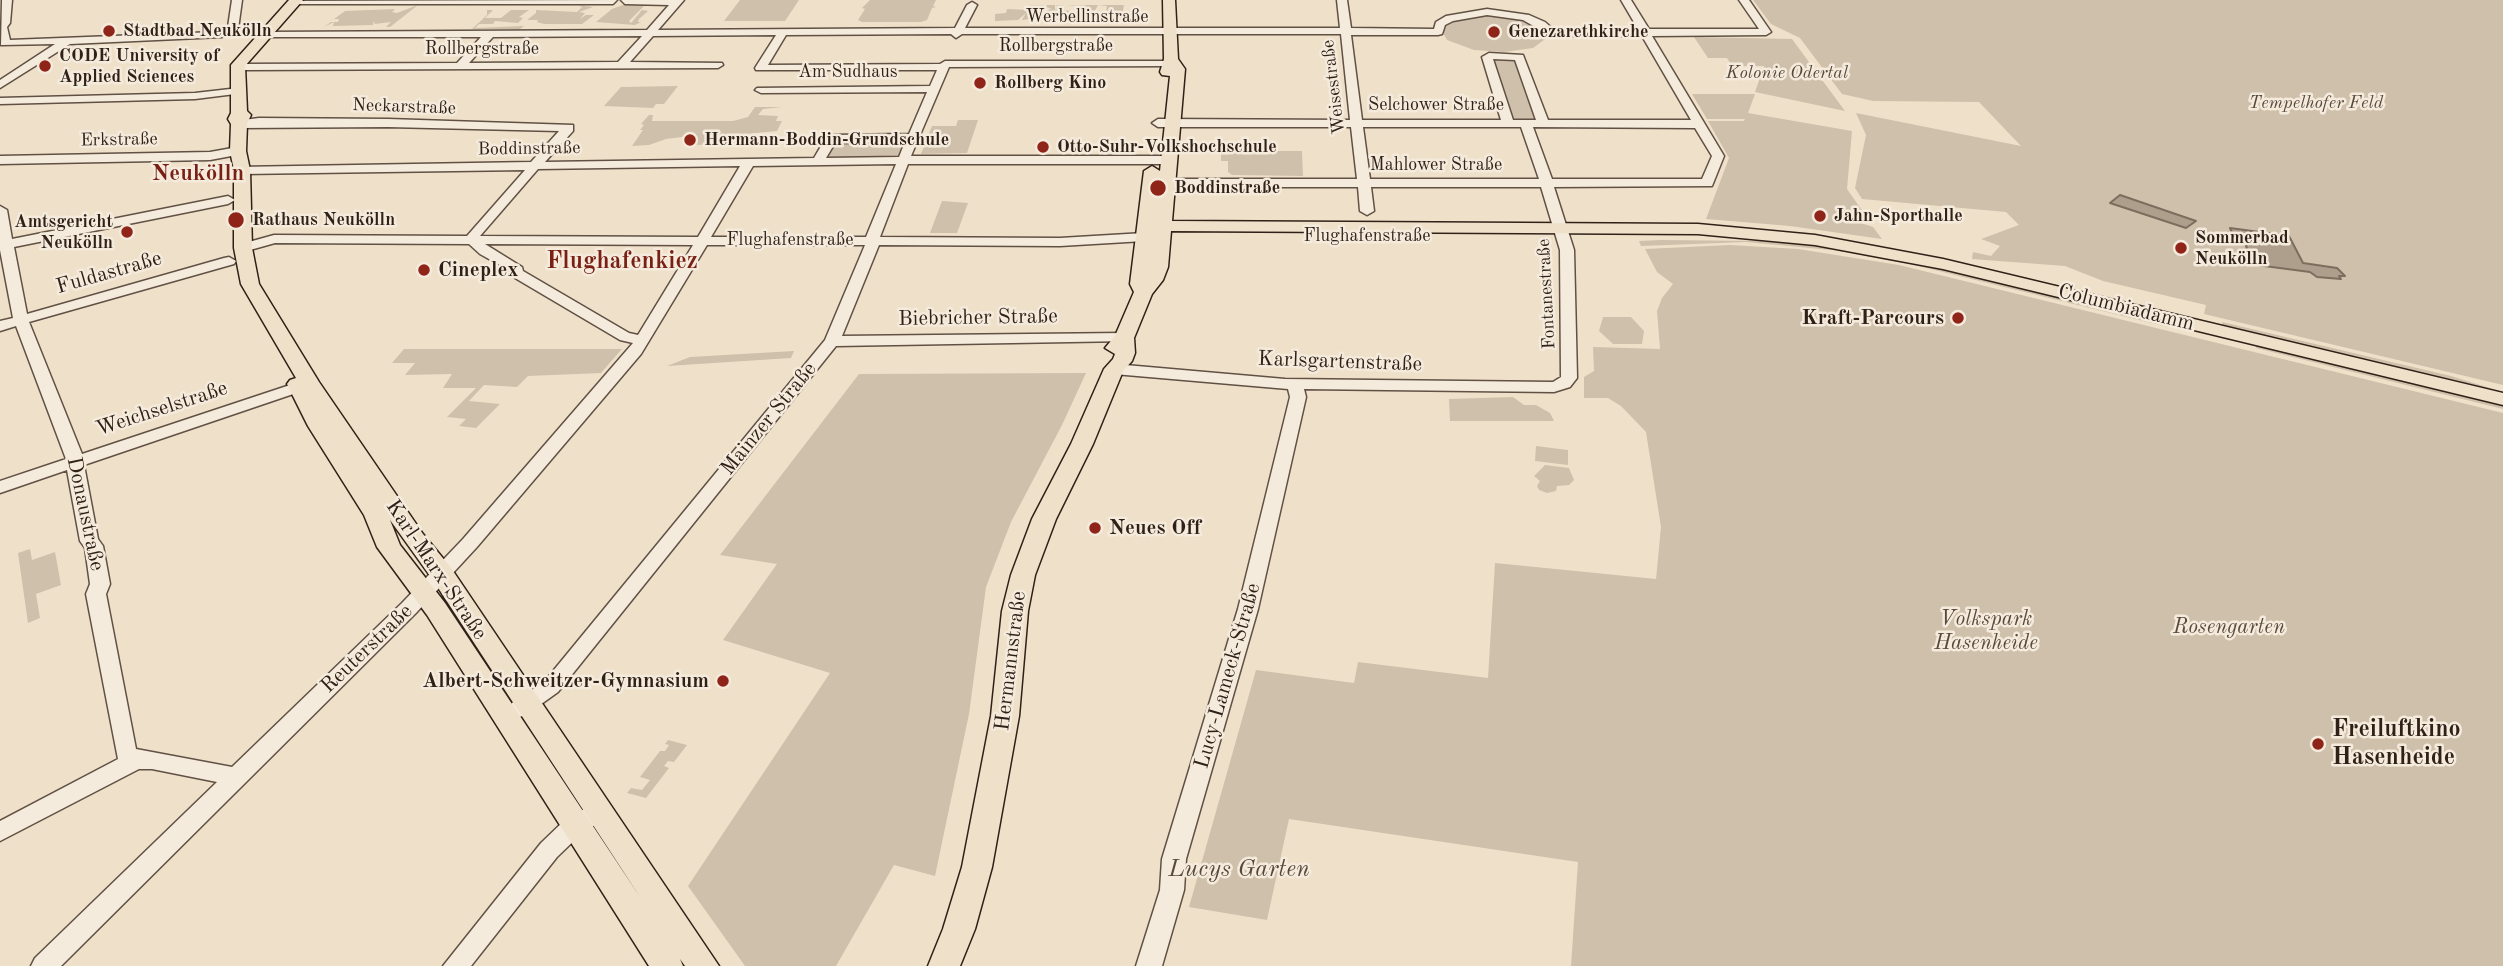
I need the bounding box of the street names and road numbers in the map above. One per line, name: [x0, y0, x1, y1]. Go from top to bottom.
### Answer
street label: Werbellinstraße: [1025, 6, 1149, 28]
street label: Rollbergstraße: [999, 35, 1113, 57]
street label: Rollbergstraße: [425, 38, 539, 60]
street label: Weisestraße: [1318, 39, 1350, 135]
street label: Am Sudhaus: [798, 61, 898, 83]
street label: Neckarstraße: [352, 94, 456, 120]
street label: Selchower Straße: [1368, 94, 1504, 116]
street label: Erkstraße: [80, 129, 158, 151]
street label: Boddinstraße: [477, 137, 581, 161]
street label: Mahlower Straße: [1370, 154, 1502, 176]
street label: Flughafenstraße: [1303, 225, 1431, 247]
street label: Flughafenstraße: [726, 229, 854, 251]
street label: Fontanestraße: [1533, 238, 1561, 350]
street label: Fuldastraße: [53, 246, 165, 300]
street label: Columbiadamm: [2055, 279, 2197, 337]
street label: Biebricher Straße: [898, 304, 1058, 332]
street label: Karlsgartenstraße: [1257, 347, 1423, 377]
street label: Mainzer Straße: [716, 357, 822, 481]
street label: Weichselstraße: [93, 376, 231, 442]
street label: Donaustraße: [61, 455, 109, 573]
street label: Karl-Marx-Straße: [380, 495, 492, 645]
street label: Lucy-Lameck-Straße: [1189, 580, 1267, 772]
street label: Hermannstraße: [990, 590, 1032, 732]
street label: Reuterstraße: [316, 599, 418, 699]

